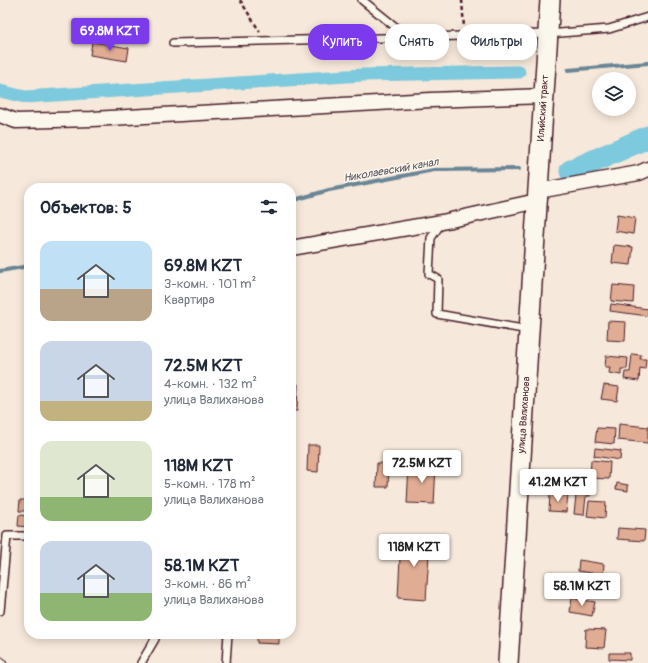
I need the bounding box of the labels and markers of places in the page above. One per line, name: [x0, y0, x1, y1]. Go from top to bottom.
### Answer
pin: 69.8M KZT: [64, 18, 156, 52]
pin: 72.5M KZT: [376, 450, 468, 484]
pin: 41.2M KZT: [512, 469, 604, 503]
pin: 118M KZT: [373, 534, 455, 568]
pin: 58.1M KZT: [536, 573, 628, 607]

